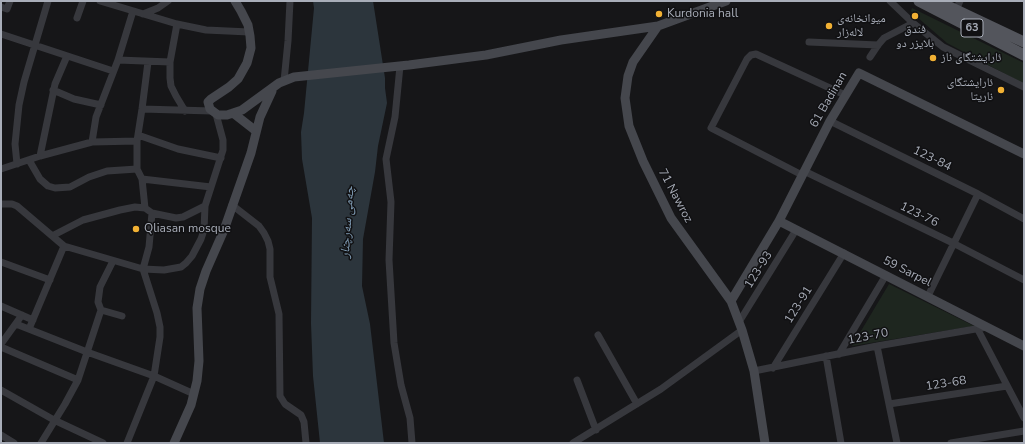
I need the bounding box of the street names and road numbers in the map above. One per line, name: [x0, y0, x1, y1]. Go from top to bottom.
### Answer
road number: 63: [961, 19, 983, 37]
street label: 61 Badinan: [807, 70, 851, 130]
street label: 123-84: [910, 144, 954, 174]
street label: 71 Nawroz: [655, 167, 695, 225]
street label: 123-76: [897, 200, 941, 230]
street label: 123-93: [742, 249, 776, 291]
street label: 59 Sarpel: [880, 254, 934, 290]
street label: 123-91: [782, 284, 816, 326]
street label: 123-70: [846, 326, 890, 348]
street label: 123-68: [925, 374, 967, 394]

